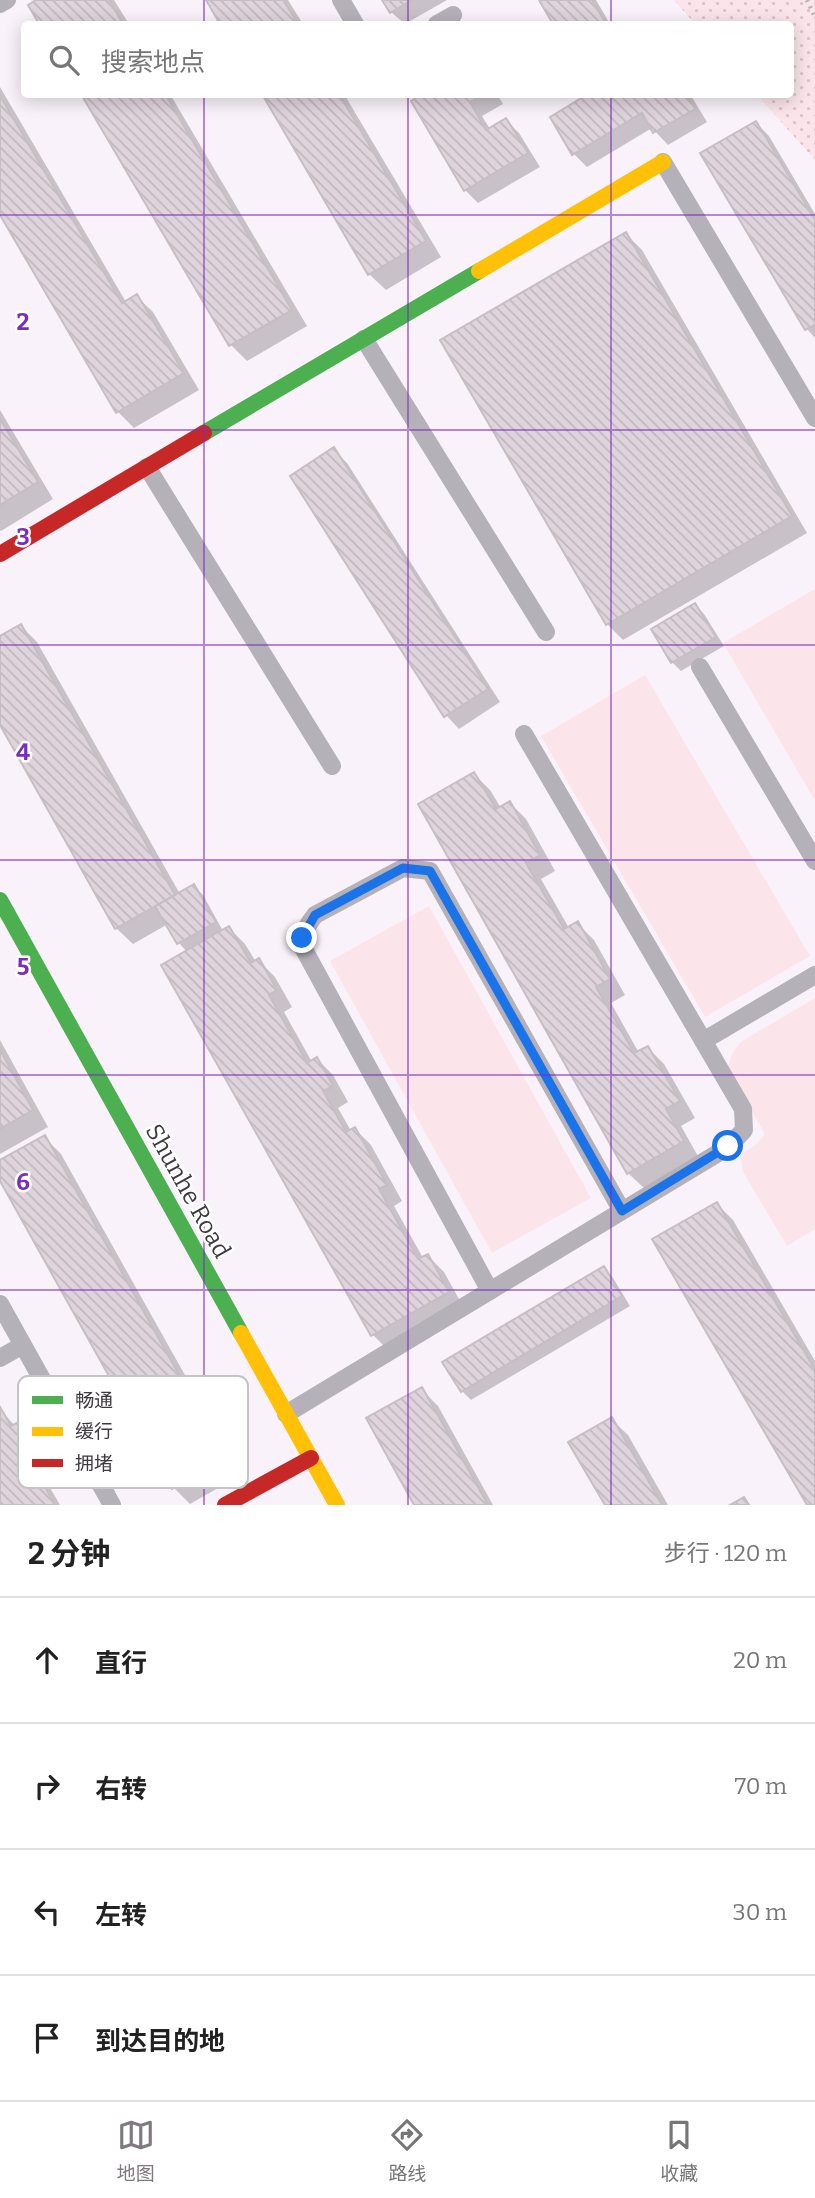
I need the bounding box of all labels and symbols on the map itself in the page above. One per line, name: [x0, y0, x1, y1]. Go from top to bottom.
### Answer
text: 2: [17, 308, 30, 336]
text: 3: [16, 523, 30, 551]
text: 4: [16, 738, 30, 766]
route end: [286, 922, 317, 953]
text: 5: [17, 953, 29, 981]
street label: Shunhe Road: [140, 1119, 236, 1263]
route start: [712, 1130, 743, 1161]
text: 6: [16, 1168, 30, 1196]
legend: [18, 1376, 248, 1488]
text: 畅通: [75, 1389, 113, 1412]
text: 缓行: [75, 1420, 113, 1443]
text: 拥堵: [75, 1452, 113, 1475]

